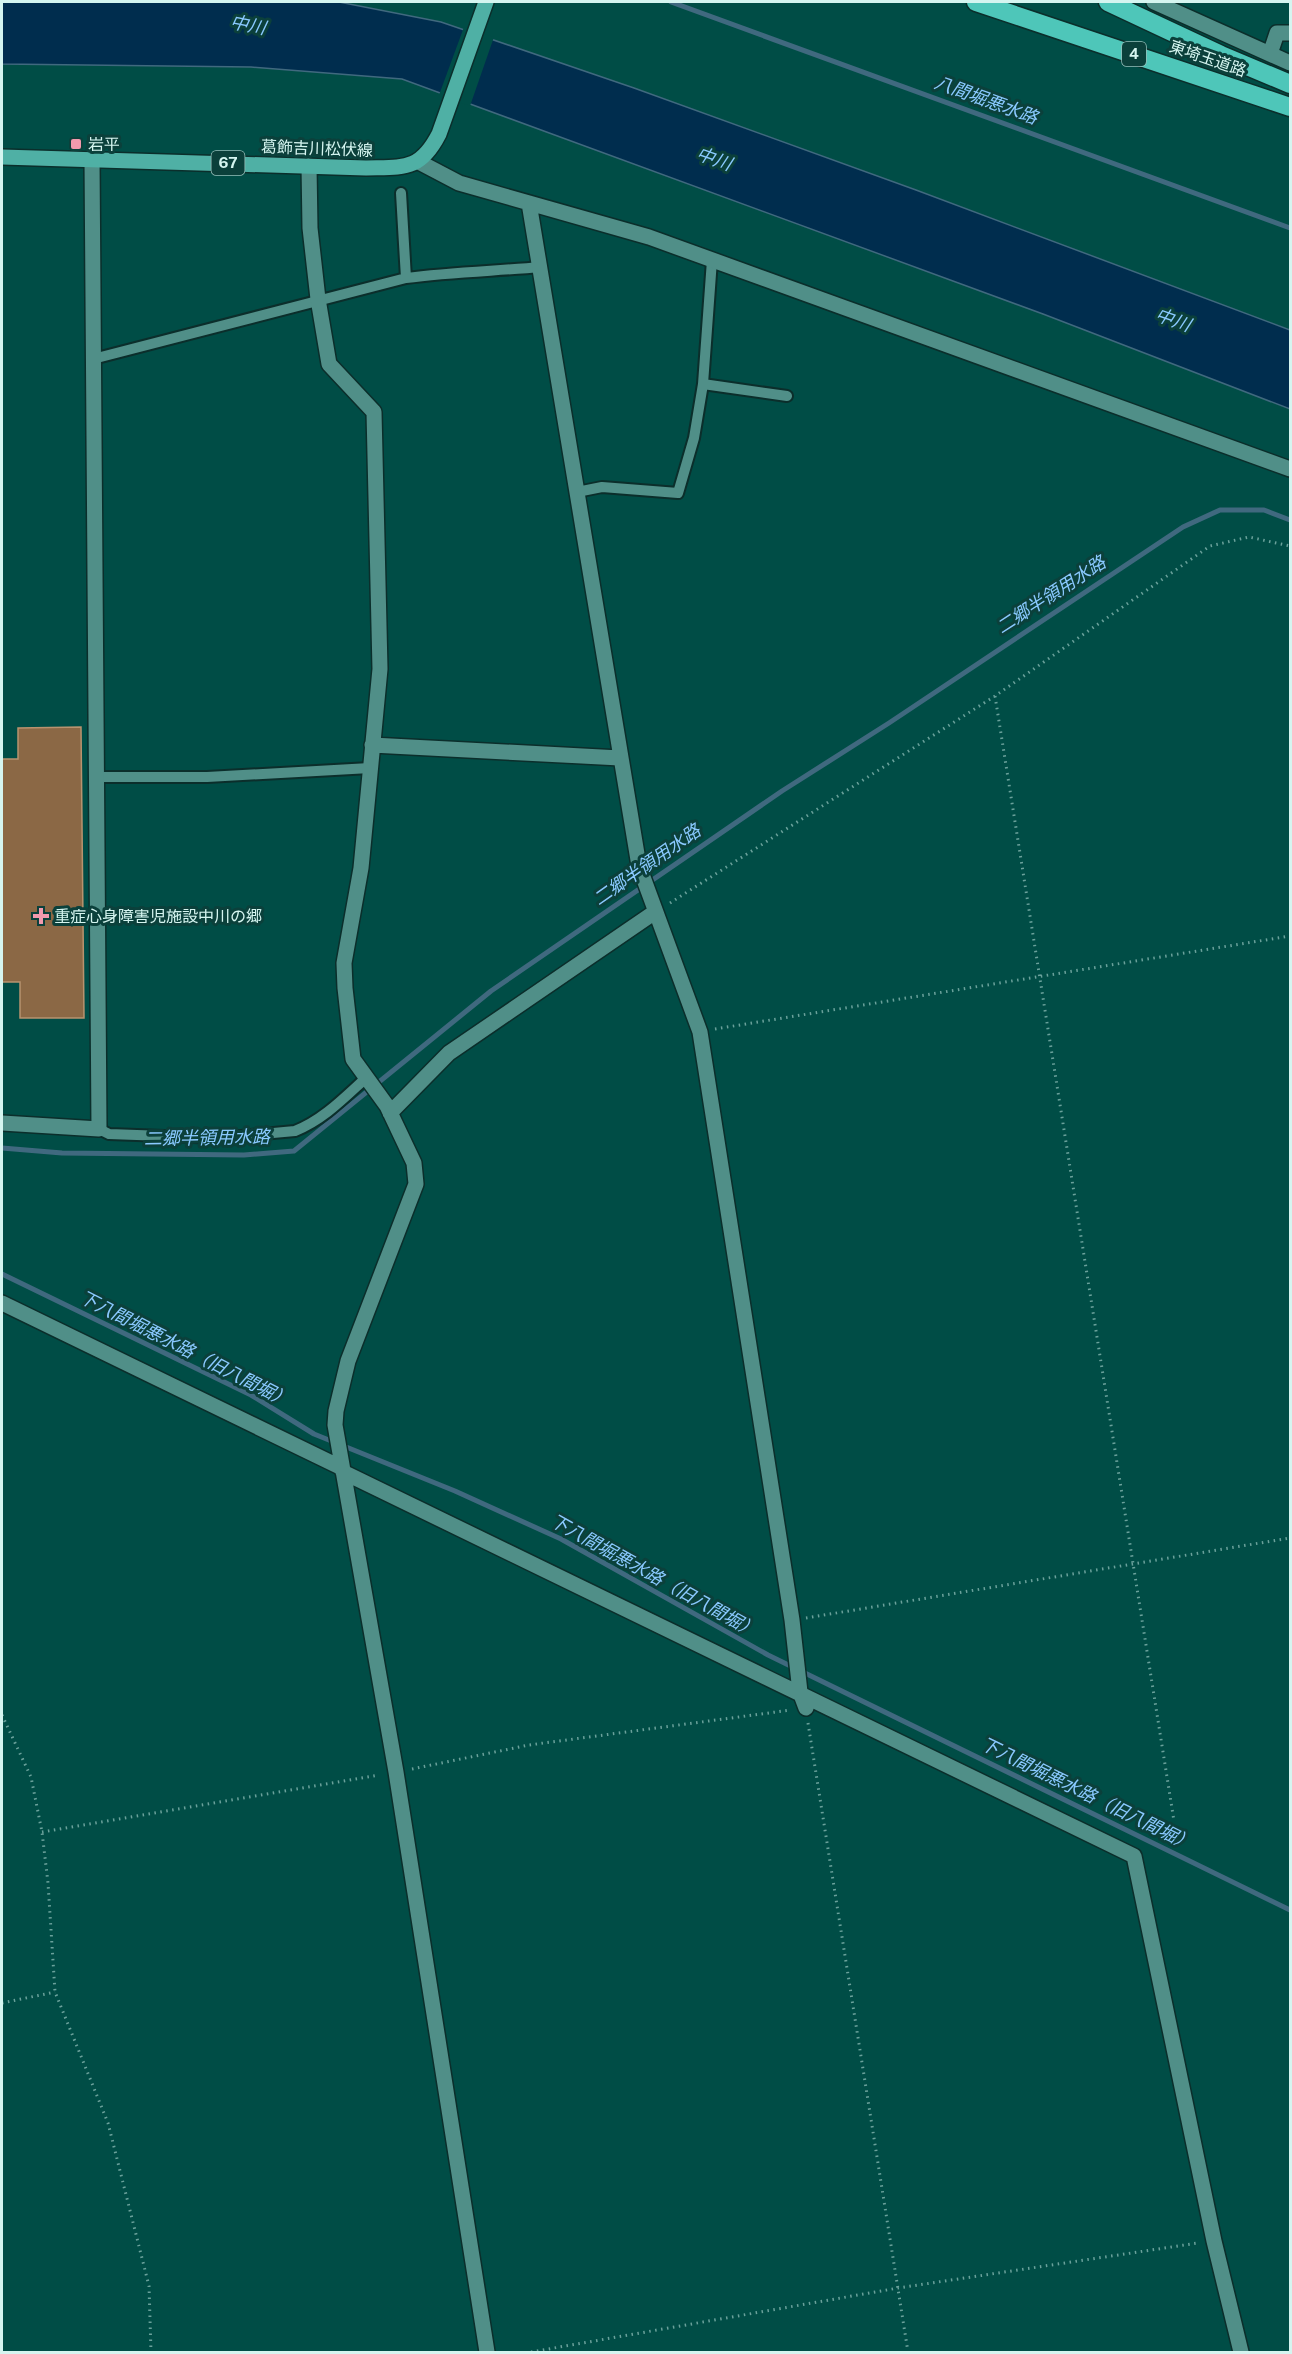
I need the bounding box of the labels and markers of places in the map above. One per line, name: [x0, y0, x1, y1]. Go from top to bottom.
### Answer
place label: 岩平: [88, 135, 120, 154]
marker: 岩平: [69, 137, 83, 151]
marker: 重症心身障害児施設中川の郷: [32, 907, 50, 925]
place label: 重症心身障害児施設中川の郷: [54, 907, 262, 926]

